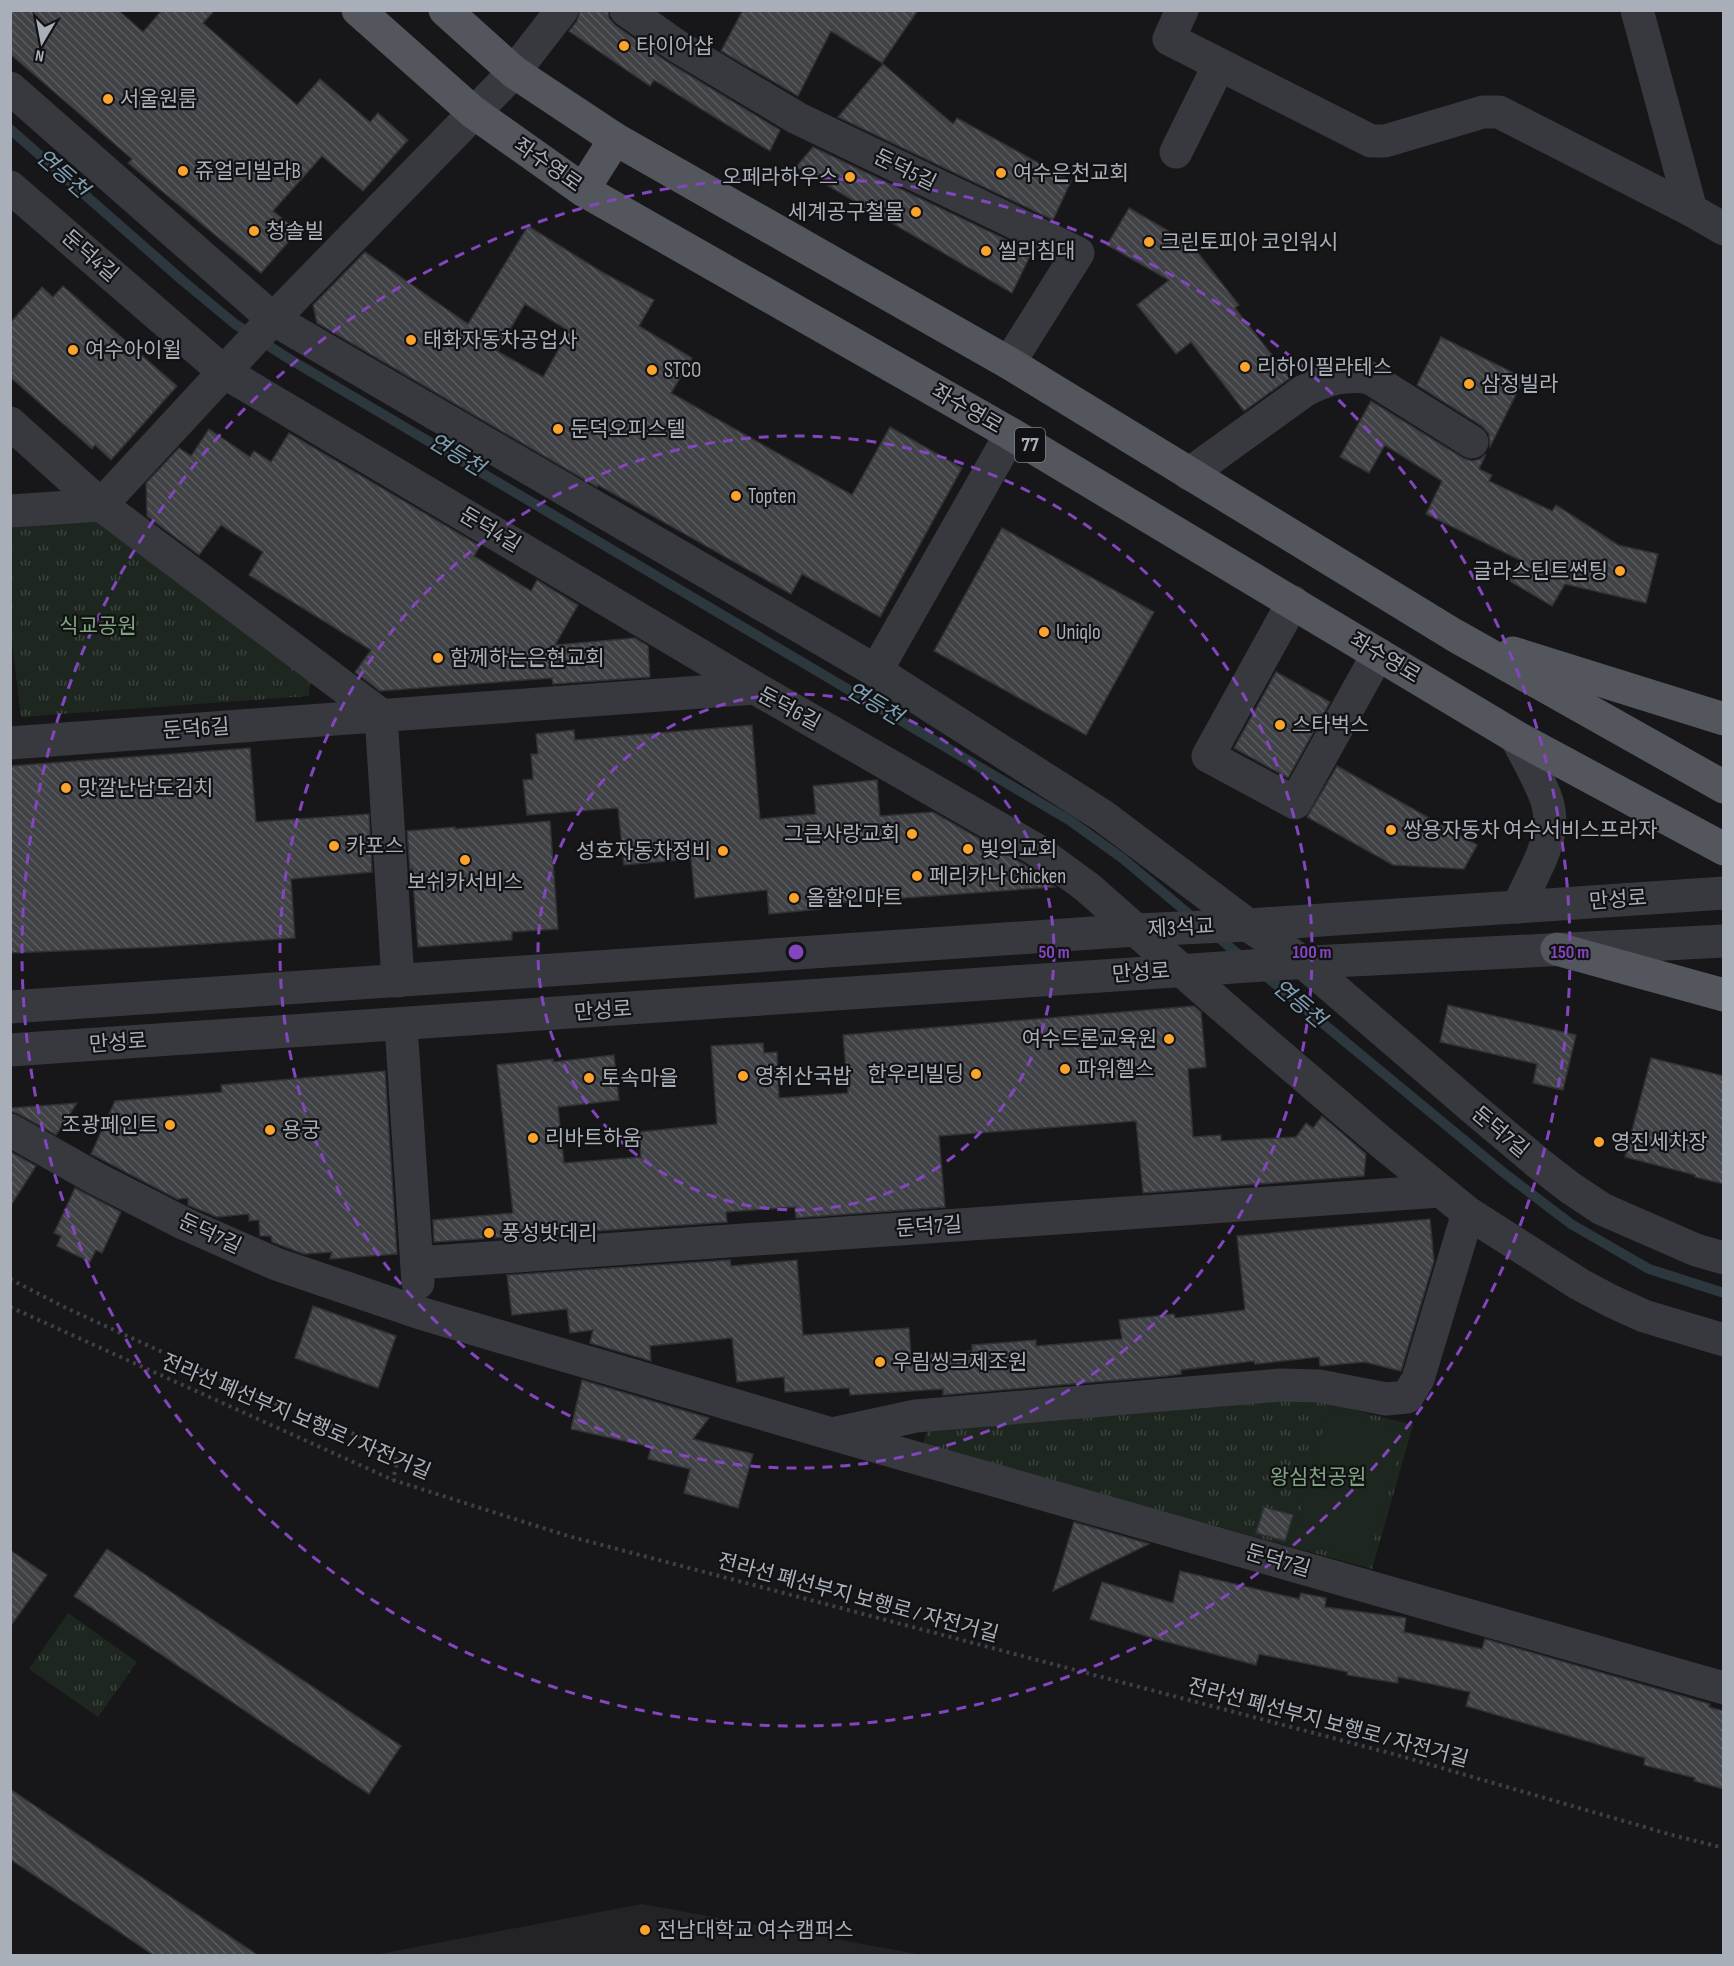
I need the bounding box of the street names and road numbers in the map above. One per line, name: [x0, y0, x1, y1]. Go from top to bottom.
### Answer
street label: 좌수영로: [509, 133, 587, 197]
street label: 둔덕5길: [870, 144, 940, 196]
street label: 둔덕4길: [57, 225, 123, 287]
street label: 좌수영로: [927, 379, 1007, 439]
road number: 77: [1015, 428, 1045, 462]
street label: 둔덕4길: [455, 502, 525, 558]
street label: 좌수영로: [1345, 627, 1425, 689]
street label: 둔덕6길: [753, 682, 825, 736]
street label: 둔덕6길: [162, 714, 230, 744]
street label: 만성로: [1588, 886, 1648, 914]
street label: 제3석교: [1147, 914, 1215, 942]
street label: 만성로: [1111, 959, 1171, 987]
street label: 만성로: [573, 997, 633, 1025]
street label: 만성로: [88, 1029, 148, 1057]
street label: 둔덕7길: [1467, 1101, 1533, 1163]
street label: 둔덕7길: [175, 1209, 245, 1259]
street label: 둔덕7길: [895, 1212, 963, 1242]
street label: 전라선 폐선부지 보행로 / 자전거길: [158, 1349, 434, 1485]
street label: 둔덕7길: [1243, 1540, 1313, 1582]
street label: 전라선 폐선부지 보행로 / 자전거길: [715, 1548, 1001, 1648]
street label: 전라선 폐선부지 보행로 / 자전거길: [1185, 1673, 1471, 1773]

